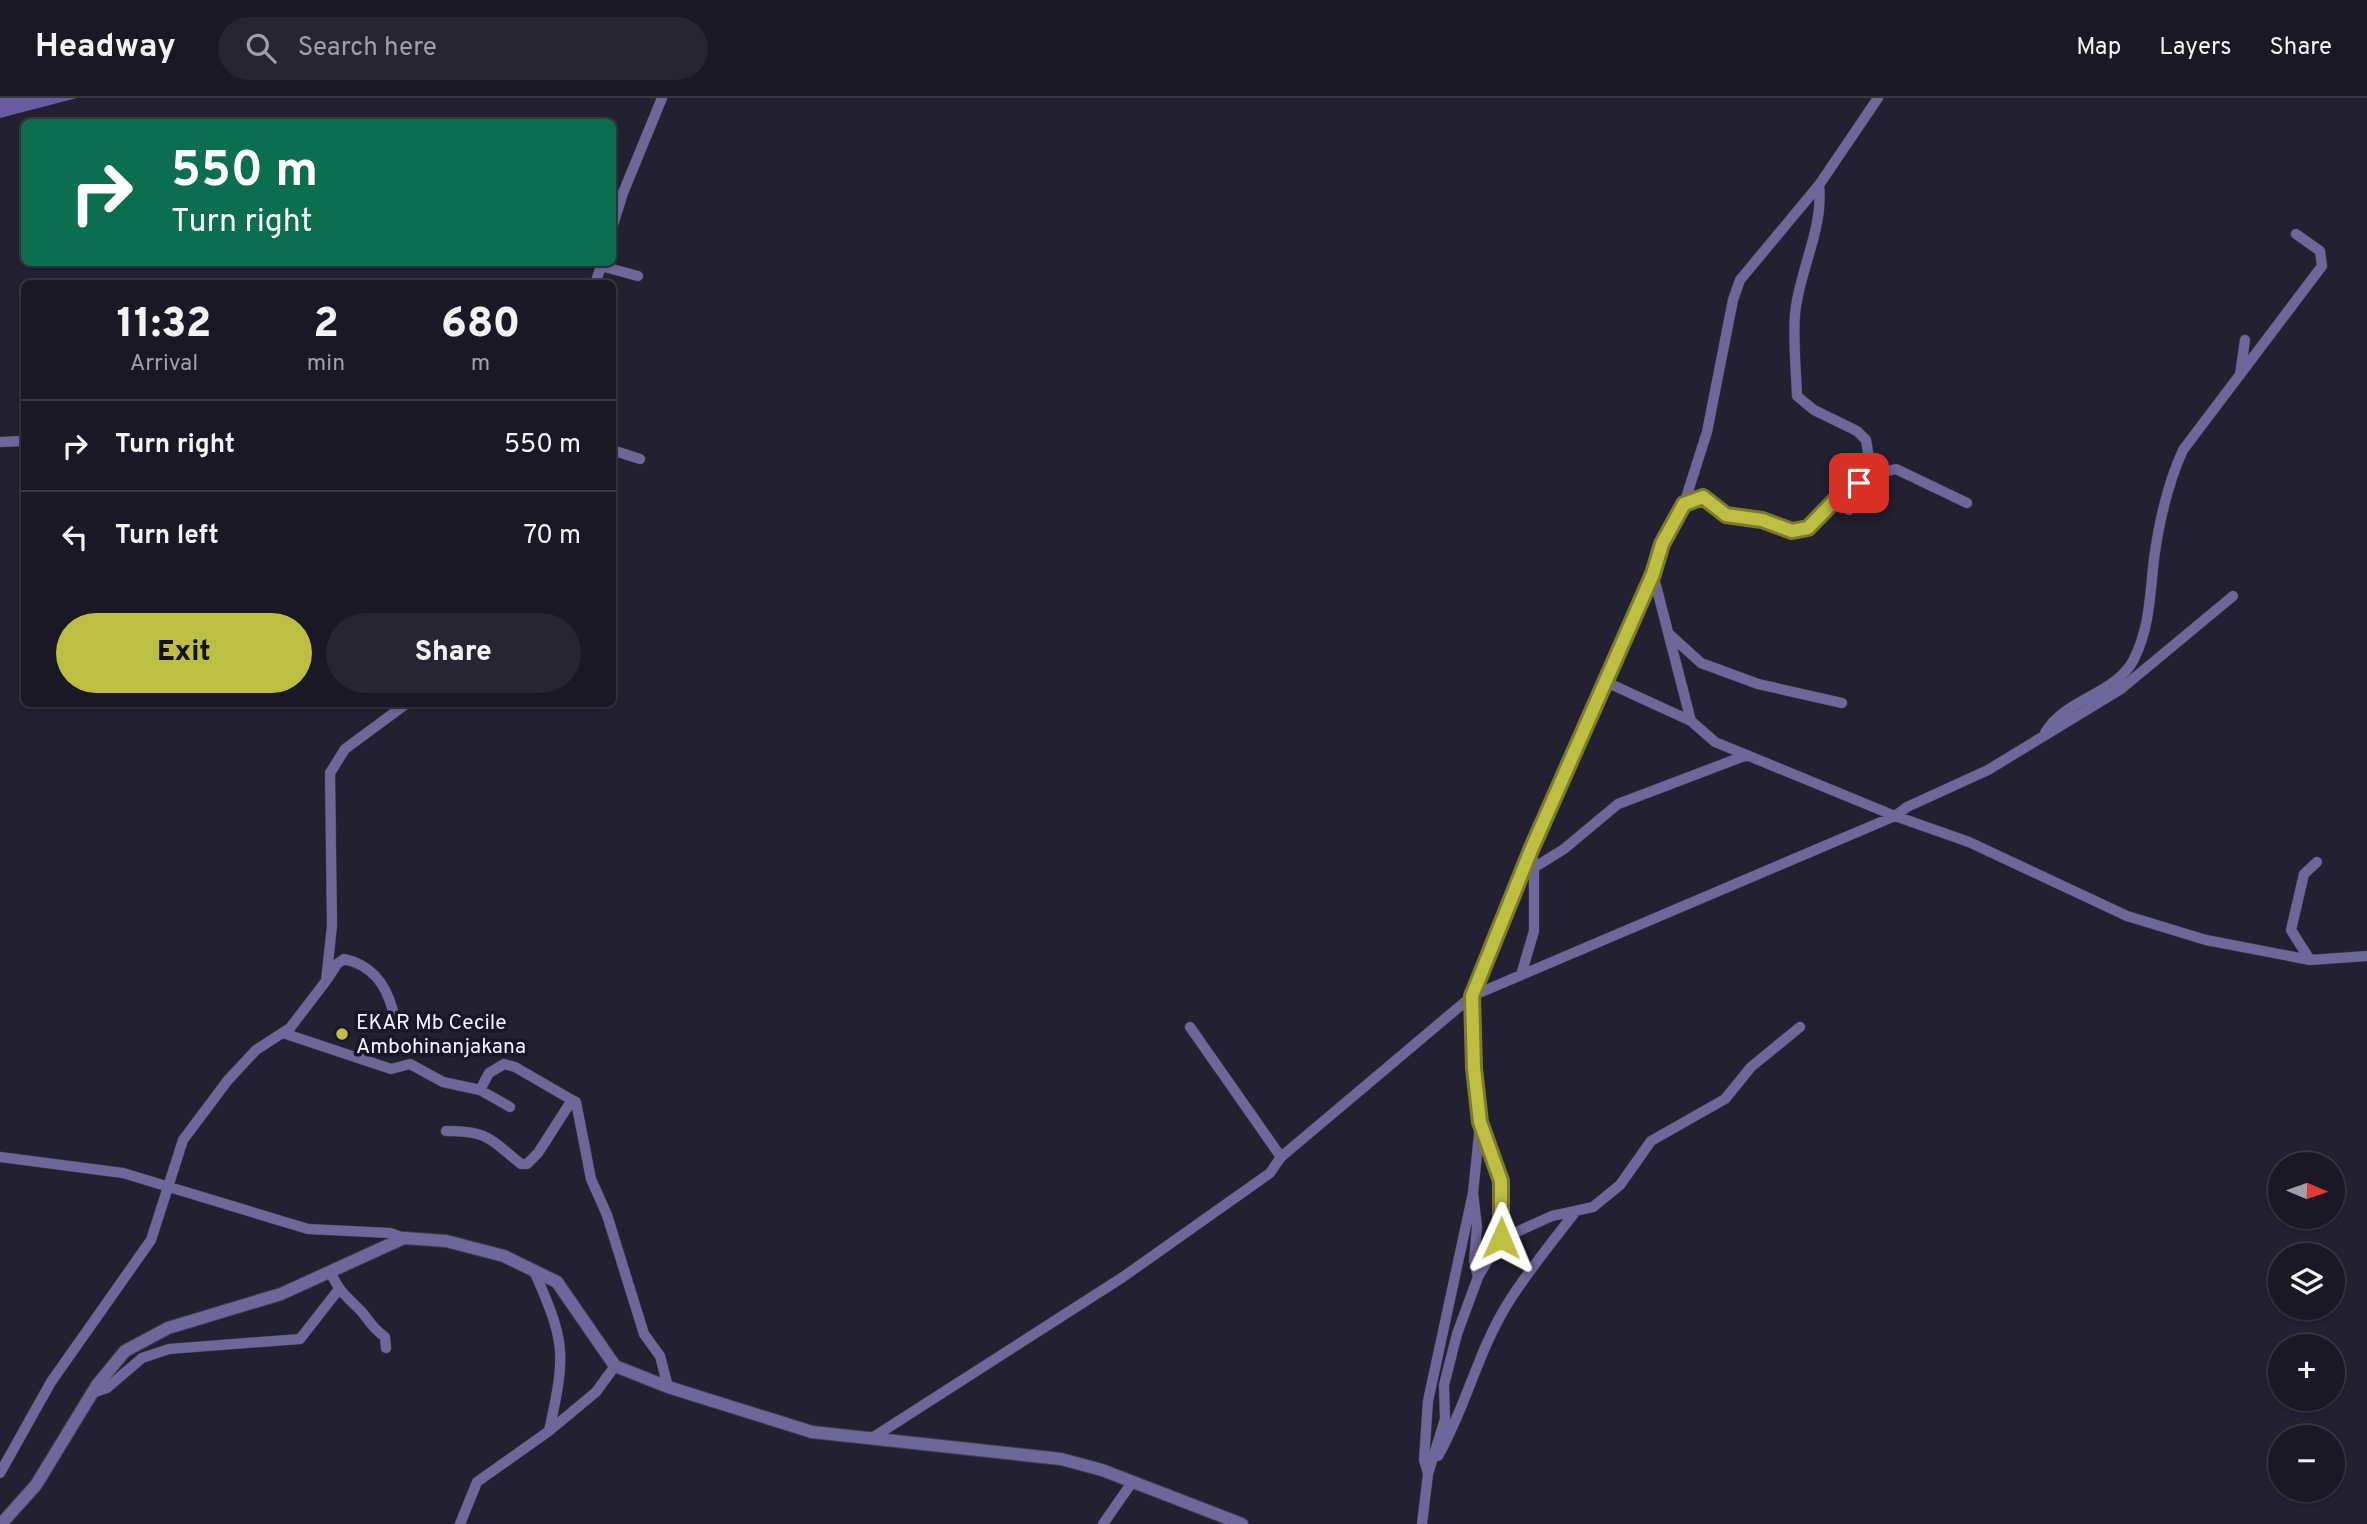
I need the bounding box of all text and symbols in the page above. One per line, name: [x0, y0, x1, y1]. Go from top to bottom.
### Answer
search box: [218, 17, 708, 80]
text: Headway: [35, 27, 176, 69]
icon: search: [242, 29, 280, 67]
text: Search here: [298, 32, 437, 65]
text: Map: [2076, 33, 2121, 63]
text: Layers: [2159, 33, 2231, 63]
text: Share: [2269, 33, 2332, 63]
text: 550 m: [171, 142, 318, 204]
icon: right: [56, 147, 147, 238]
text: Turn right: [171, 203, 313, 243]
text: 11:32: [117, 299, 211, 352]
text: 2: [313, 299, 339, 352]
text: 680: [441, 299, 520, 352]
text: Arrival: [130, 350, 198, 379]
text: min: [307, 350, 345, 379]
text: m: [471, 350, 490, 379]
icon: right: [56, 427, 94, 465]
text: Turn right: [115, 429, 235, 462]
text: 550 m: [504, 429, 581, 462]
pin: [1829, 453, 1889, 513]
icon: arrive: [1840, 464, 1878, 502]
icon: left: [56, 518, 94, 556]
text: Turn left: [115, 520, 219, 553]
text: 70 m: [523, 520, 581, 553]
button: Exit: [56, 613, 312, 693]
button: Share: [326, 613, 581, 693]
place label: EKAR Mb Cecile Ambohinanjakana: [356, 1010, 526, 1061]
marker: EKAR Mb Cecile Ambohinanjakana: [334, 1026, 350, 1042]
north arrow: [2268, 1152, 2345, 1228]
map controls: [2268, 1152, 2345, 1502]
position arrow: [1464, 1201, 1538, 1275]
button: layers: [2268, 1243, 2345, 1320]
button: +: [2268, 1334, 2345, 1411]
button: −: [2268, 1425, 2345, 1502]

